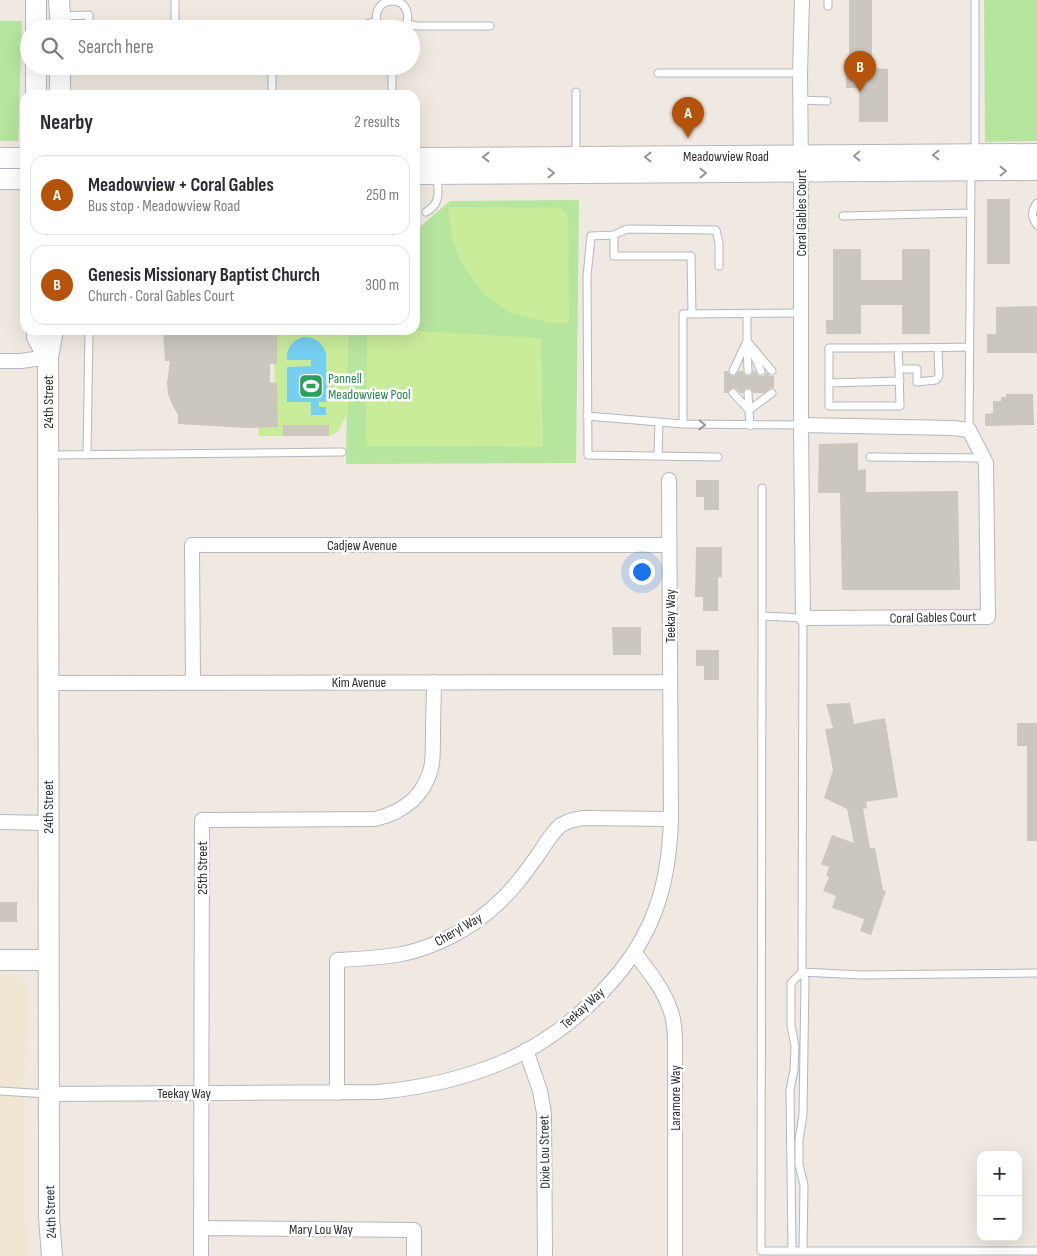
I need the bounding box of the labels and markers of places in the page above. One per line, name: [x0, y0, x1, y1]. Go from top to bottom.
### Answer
pin: B: [844, 51, 876, 92]
pin: A: [672, 97, 704, 138]
place label: Pannell Meadowview Pool: [328, 370, 411, 403]
sports icon: Pannell Meadowview Pool: [298, 373, 324, 399]

